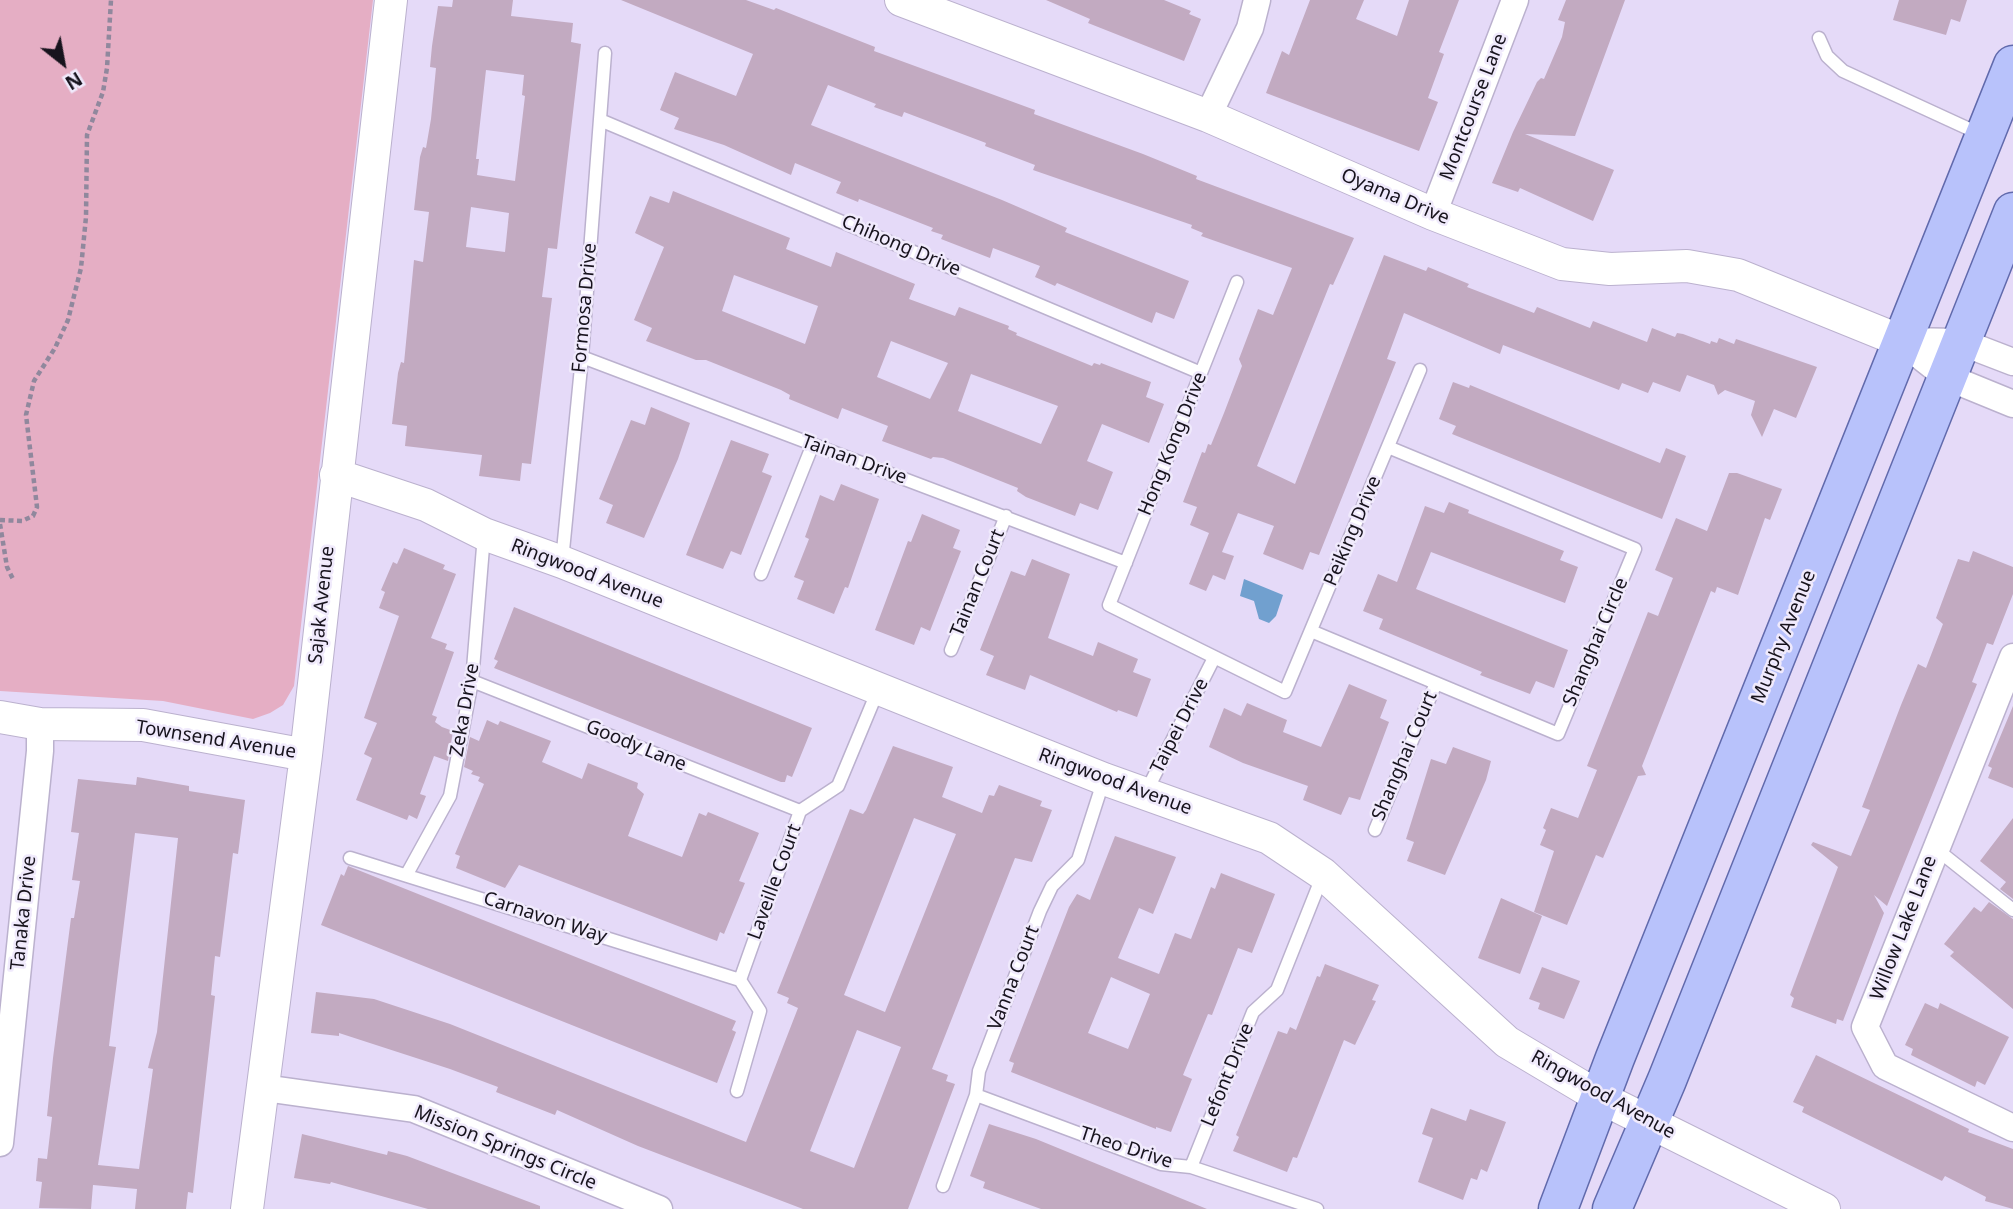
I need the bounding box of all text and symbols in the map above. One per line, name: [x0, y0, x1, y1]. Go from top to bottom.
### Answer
north arrow: [28, 28, 98, 98]
street label: Montcourse Lane: [1436, 30, 1512, 184]
text: N: [61, 66, 87, 96]
street label: Oyama Drive: [1337, 164, 1453, 230]
street label: Chihong Drive: [838, 211, 964, 281]
street label: Formosa Drive: [568, 242, 602, 374]
street label: Hong Kong Drive: [1134, 369, 1212, 519]
street label: Tainan Drive: [798, 430, 910, 490]
street label: Peiking Drive: [1320, 472, 1386, 590]
street label: Tainan Court: [946, 526, 1010, 640]
street label: Ringwood Avenue: [508, 534, 666, 614]
street label: Sajak Avenue: [304, 545, 340, 665]
street label: Murphy Avenue: [1747, 567, 1821, 707]
street label: Shanghai Circle: [1559, 574, 1633, 710]
street label: Zeka Drive: [446, 662, 484, 758]
street label: Taipei Drive: [1146, 675, 1214, 777]
street label: Shanghai Court: [1367, 688, 1443, 824]
street label: Townsend Avenue: [134, 716, 298, 764]
street label: Goody Lane: [582, 716, 690, 776]
street label: Ringwood Avenue: [1035, 744, 1195, 820]
street label: Laveille Court: [744, 821, 806, 943]
street label: Willow Lake Lane: [1866, 853, 1942, 1003]
street label: Tanaka Drive: [7, 855, 41, 971]
street label: Carnavon Way: [480, 887, 610, 949]
street label: Vanna Court: [984, 922, 1044, 1034]
street label: Lefont Drive: [1197, 1020, 1259, 1130]
street label: Ringwood Avenue: [1527, 1046, 1679, 1144]
street label: Mission Springs Circle: [410, 1101, 600, 1195]
street label: Theo Drive: [1077, 1122, 1175, 1174]

